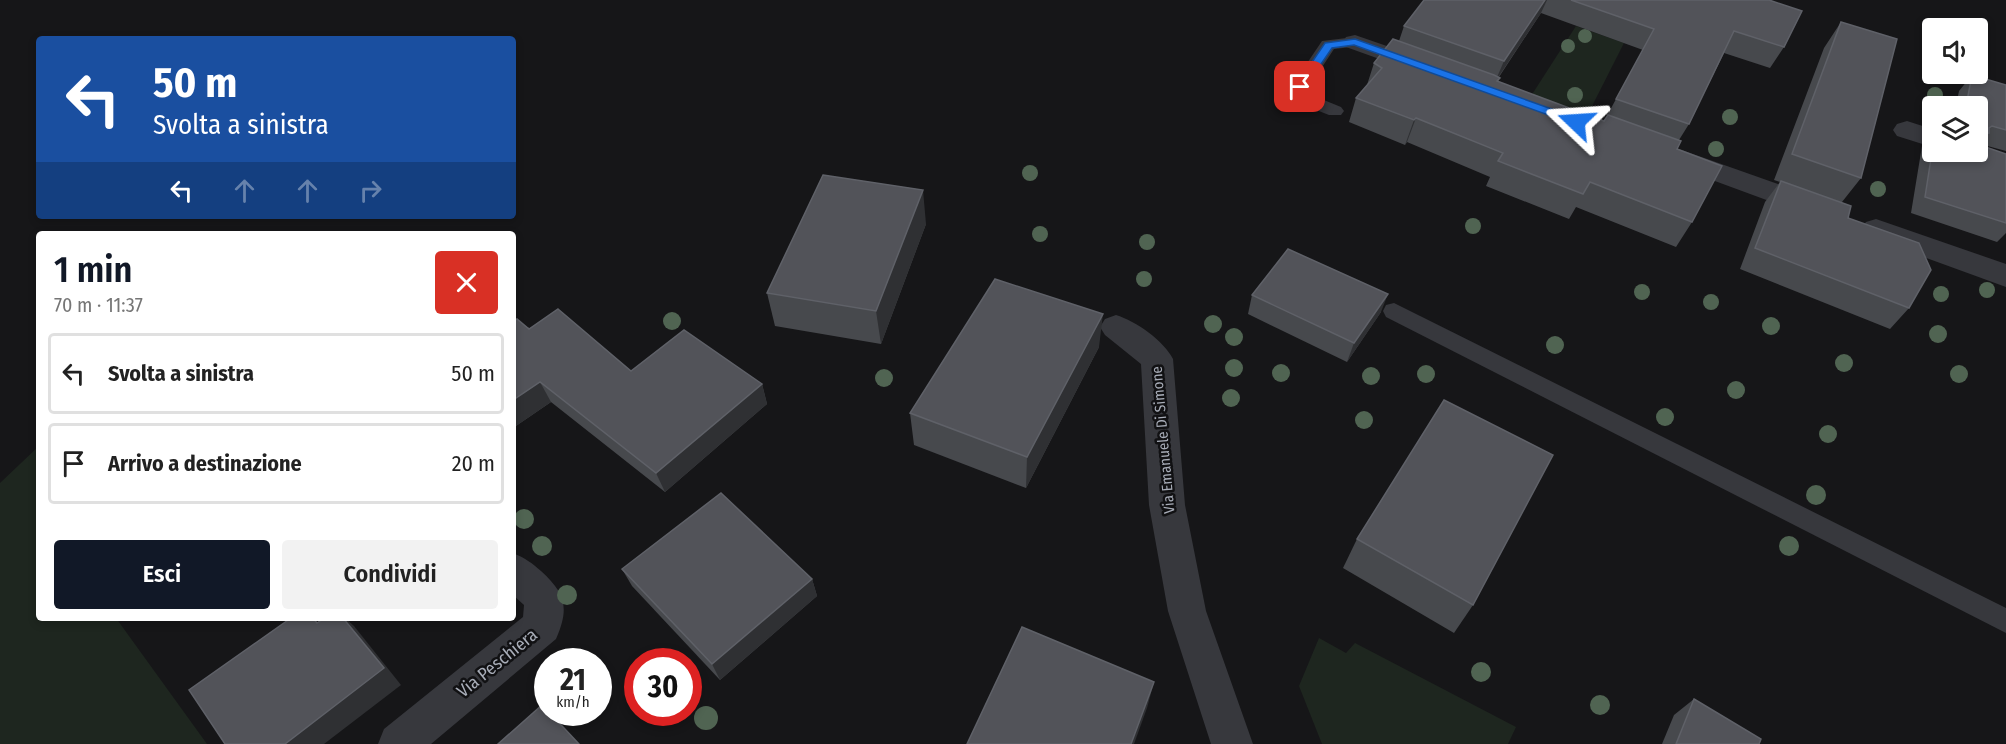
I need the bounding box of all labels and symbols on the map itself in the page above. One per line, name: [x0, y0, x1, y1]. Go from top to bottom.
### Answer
pin: [1274, 61, 1325, 112]
position arrow: [1544, 90, 1608, 154]
street label: Via Emanuele Di Simone: [1148, 365, 1178, 515]
street label: Via Peschiera: [452, 624, 542, 702]
speed limit sign: 30: [624, 648, 702, 726]

